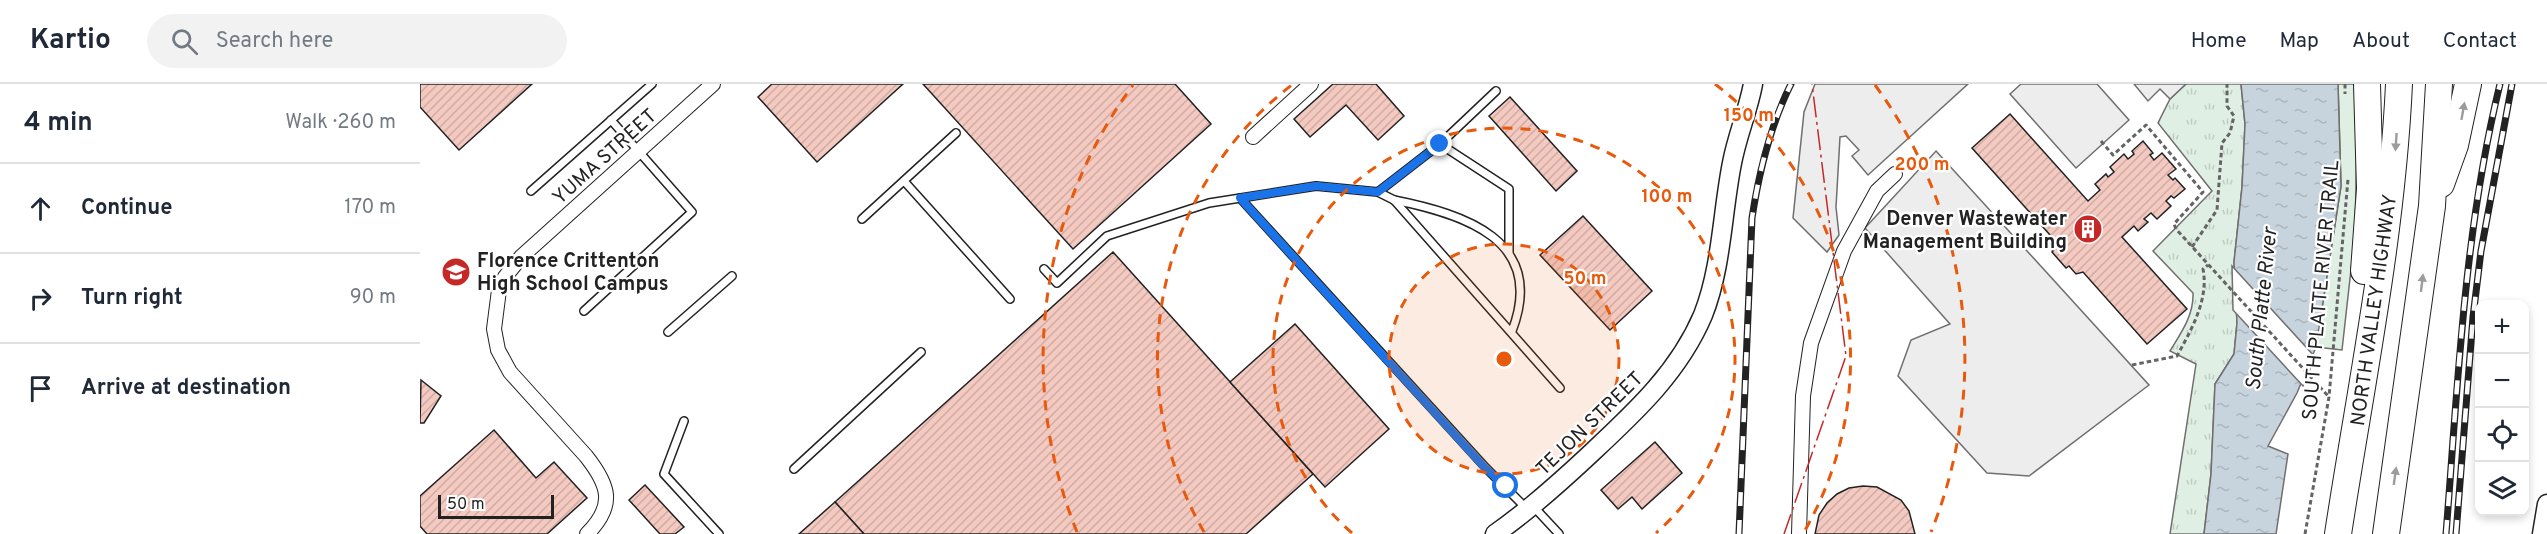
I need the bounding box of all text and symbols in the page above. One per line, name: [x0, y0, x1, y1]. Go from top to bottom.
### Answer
search box: [147, 14, 567, 68]
text: Kartio: [30, 23, 111, 59]
icon: search: [168, 25, 201, 58]
text: Search here: [216, 28, 333, 55]
text: Home: [2191, 28, 2247, 55]
text: Map: [2280, 28, 2319, 55]
text: About: [2352, 28, 2410, 55]
text: Contact: [2443, 28, 2517, 55]
one-way arrow: [2459, 101, 2468, 120]
street label: YUMA STREET: [548, 104, 663, 211]
text: 150 m: [1724, 105, 1774, 128]
text: 4 min: [24, 107, 93, 140]
text: Walk · 260 m: [285, 110, 396, 136]
route end: [1426, 130, 1452, 156]
one-way arrow: [2391, 133, 2400, 152]
text: 200 m: [1894, 154, 1950, 177]
street label: SOUTH PLATTE RIVER TRAIL: [2298, 159, 2346, 421]
text: 100 m: [1641, 186, 1693, 209]
icon: ahead: [24, 192, 57, 225]
street label: NORTH VALLEY HIGHWAY: [2346, 193, 2404, 428]
text: Continue: [81, 195, 172, 222]
text: 170 m: [344, 195, 396, 221]
place label: Denver Wastewater Management Building: [1863, 207, 2068, 256]
building icon: Denver Wastewater Management Building: [2072, 213, 2104, 245]
water label: South Platte River: [2241, 225, 2285, 392]
place label: Florence Crittenton High School Campus: [477, 249, 669, 298]
school or university icon: Florence Crittenton High School Campus: [440, 256, 472, 288]
text: 50 m: [1563, 268, 1607, 291]
one-way arrow: [2417, 273, 2426, 292]
icon: right: [24, 282, 57, 315]
text: Turn right: [81, 285, 183, 312]
text: 90 m: [350, 285, 396, 311]
map controls: [2475, 300, 2529, 516]
button: +: [2475, 300, 2529, 354]
centre of rings: [1494, 349, 1514, 369]
button: −: [2475, 354, 2529, 408]
street label: TEJON STREET: [1531, 367, 1650, 482]
icon: arrive: [24, 372, 57, 405]
text: Arrive at destination: [81, 375, 291, 402]
button: locate: [2475, 408, 2529, 462]
button: layers: [2475, 462, 2529, 516]
one-way arrow: [2390, 466, 2399, 485]
route start: [1492, 472, 1518, 498]
scale bar: [438, 492, 554, 520]
text: 50 m: [447, 495, 485, 515]

